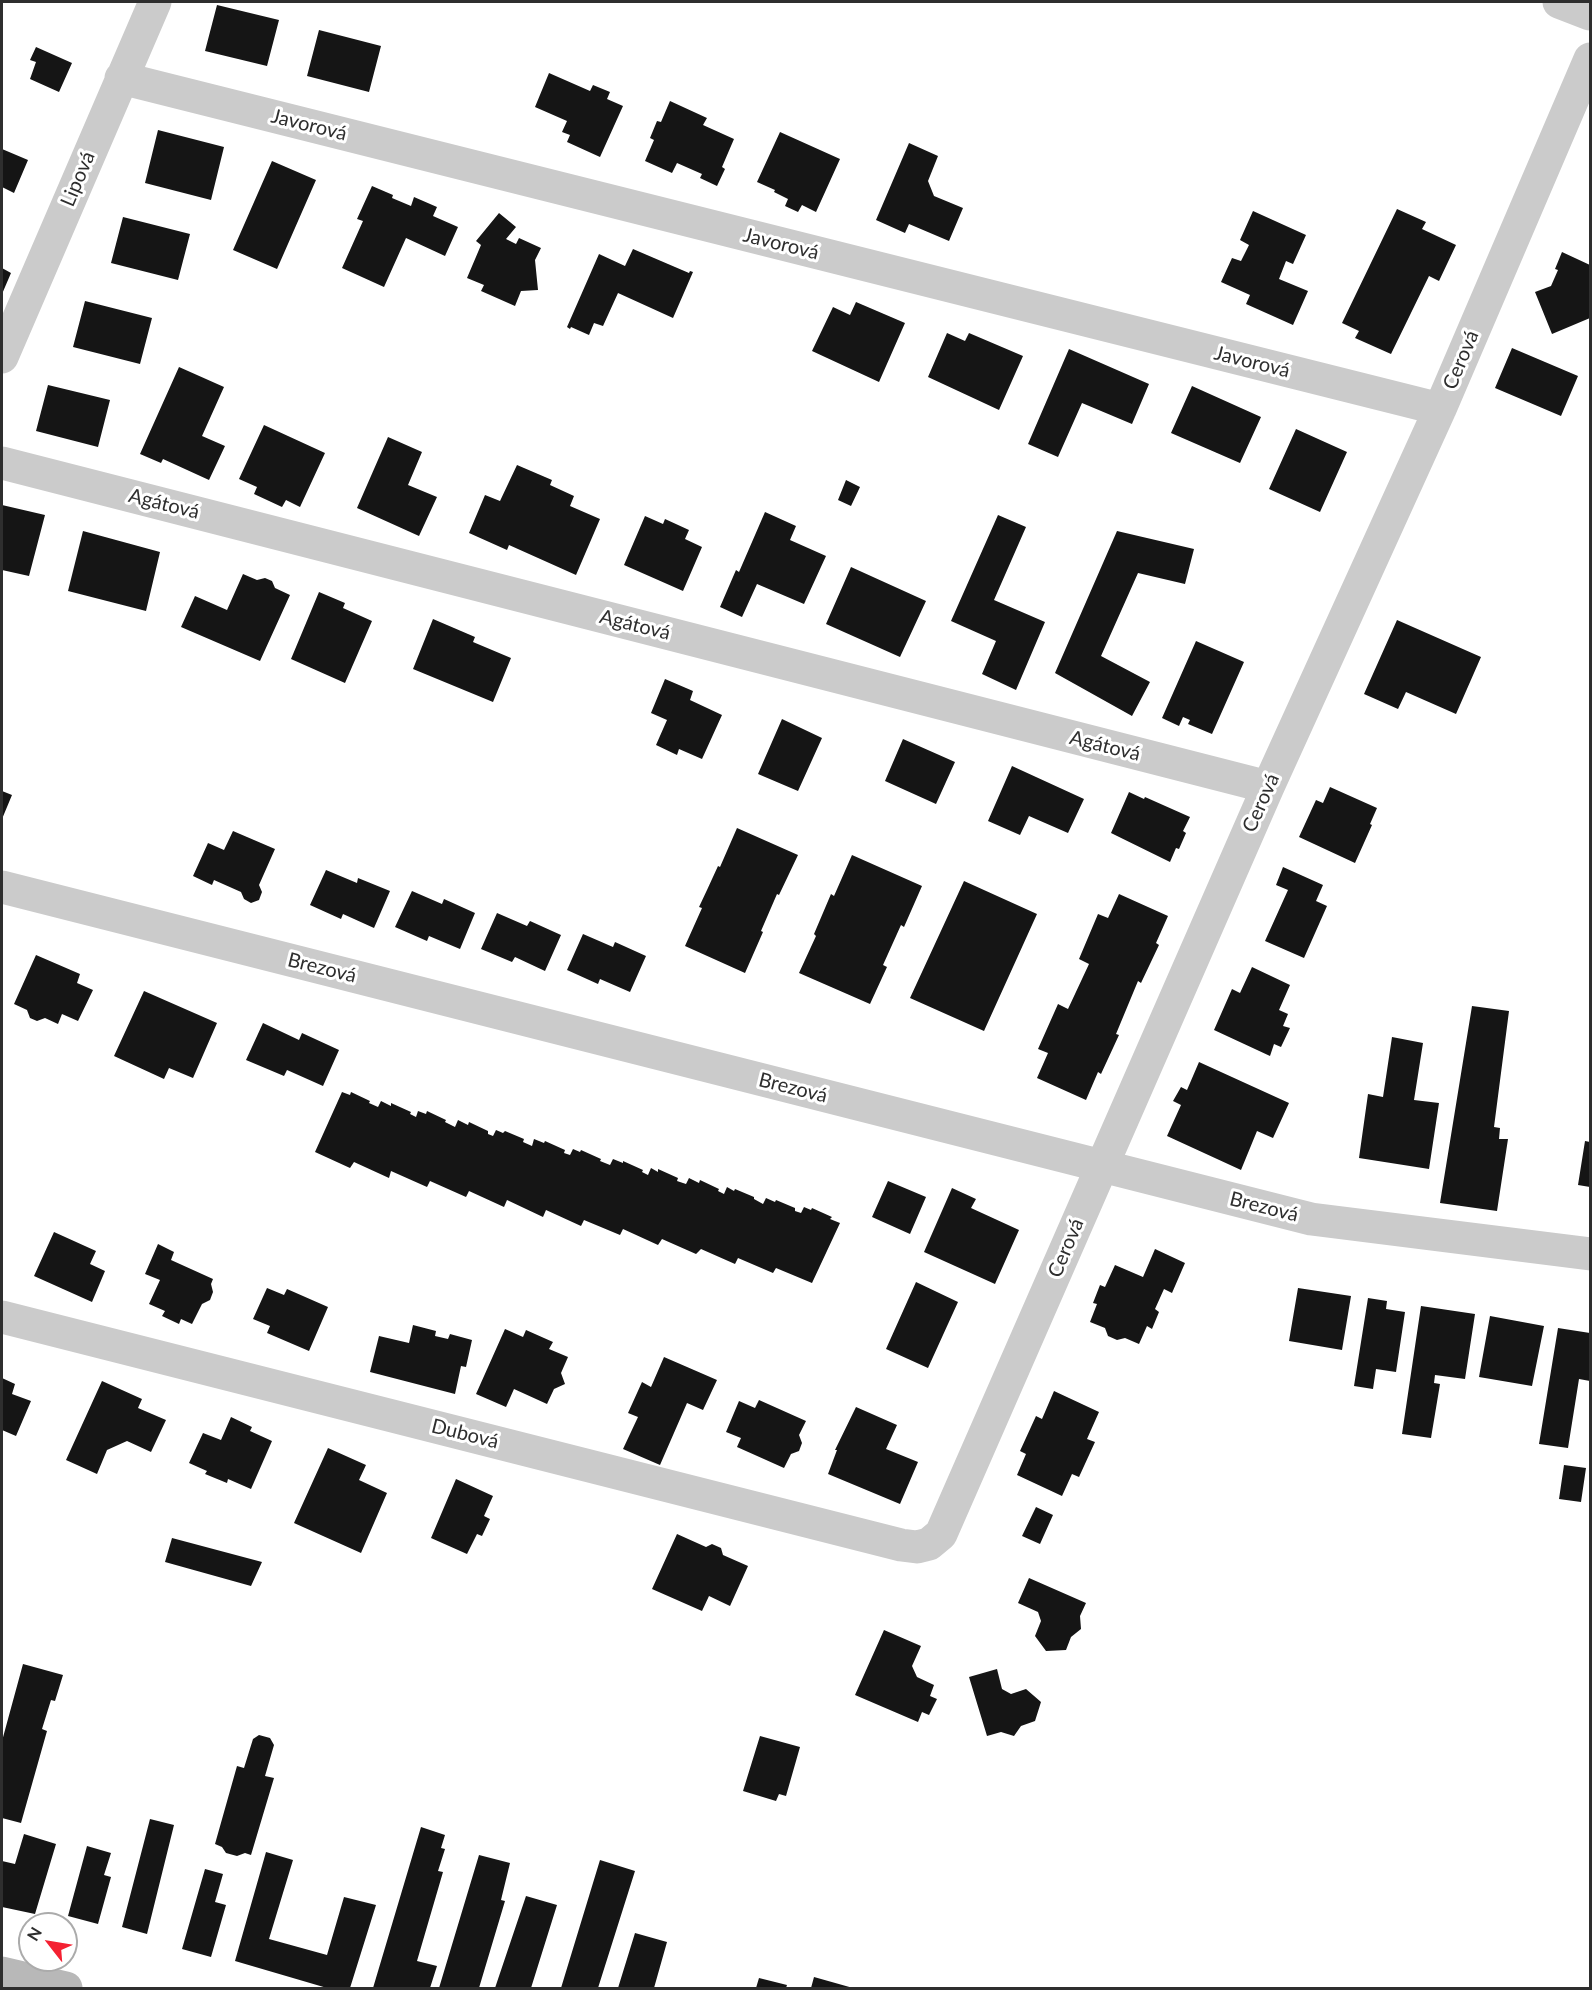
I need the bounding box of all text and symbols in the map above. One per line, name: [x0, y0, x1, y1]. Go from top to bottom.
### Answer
street label: Javorová: [269, 104, 349, 146]
street label: Lipová: [56, 148, 100, 210]
street label: Javorová: [741, 223, 821, 265]
street label: Cerová: [1438, 327, 1484, 393]
street label: Javorová: [1212, 341, 1292, 383]
street label: Agátová: [126, 484, 202, 524]
street label: Agátová: [597, 605, 673, 645]
street label: Agátová: [1067, 726, 1143, 766]
street label: Cerová: [1237, 770, 1285, 836]
street label: Brezová: [285, 948, 359, 988]
street label: Brezová: [756, 1068, 830, 1108]
street label: Brezová: [1227, 1187, 1301, 1227]
street label: Cerová: [1043, 1215, 1089, 1281]
street label: Dubová: [429, 1414, 501, 1454]
north arrow: [18, 1912, 78, 1972]
text: N: [23, 1923, 45, 1944]

